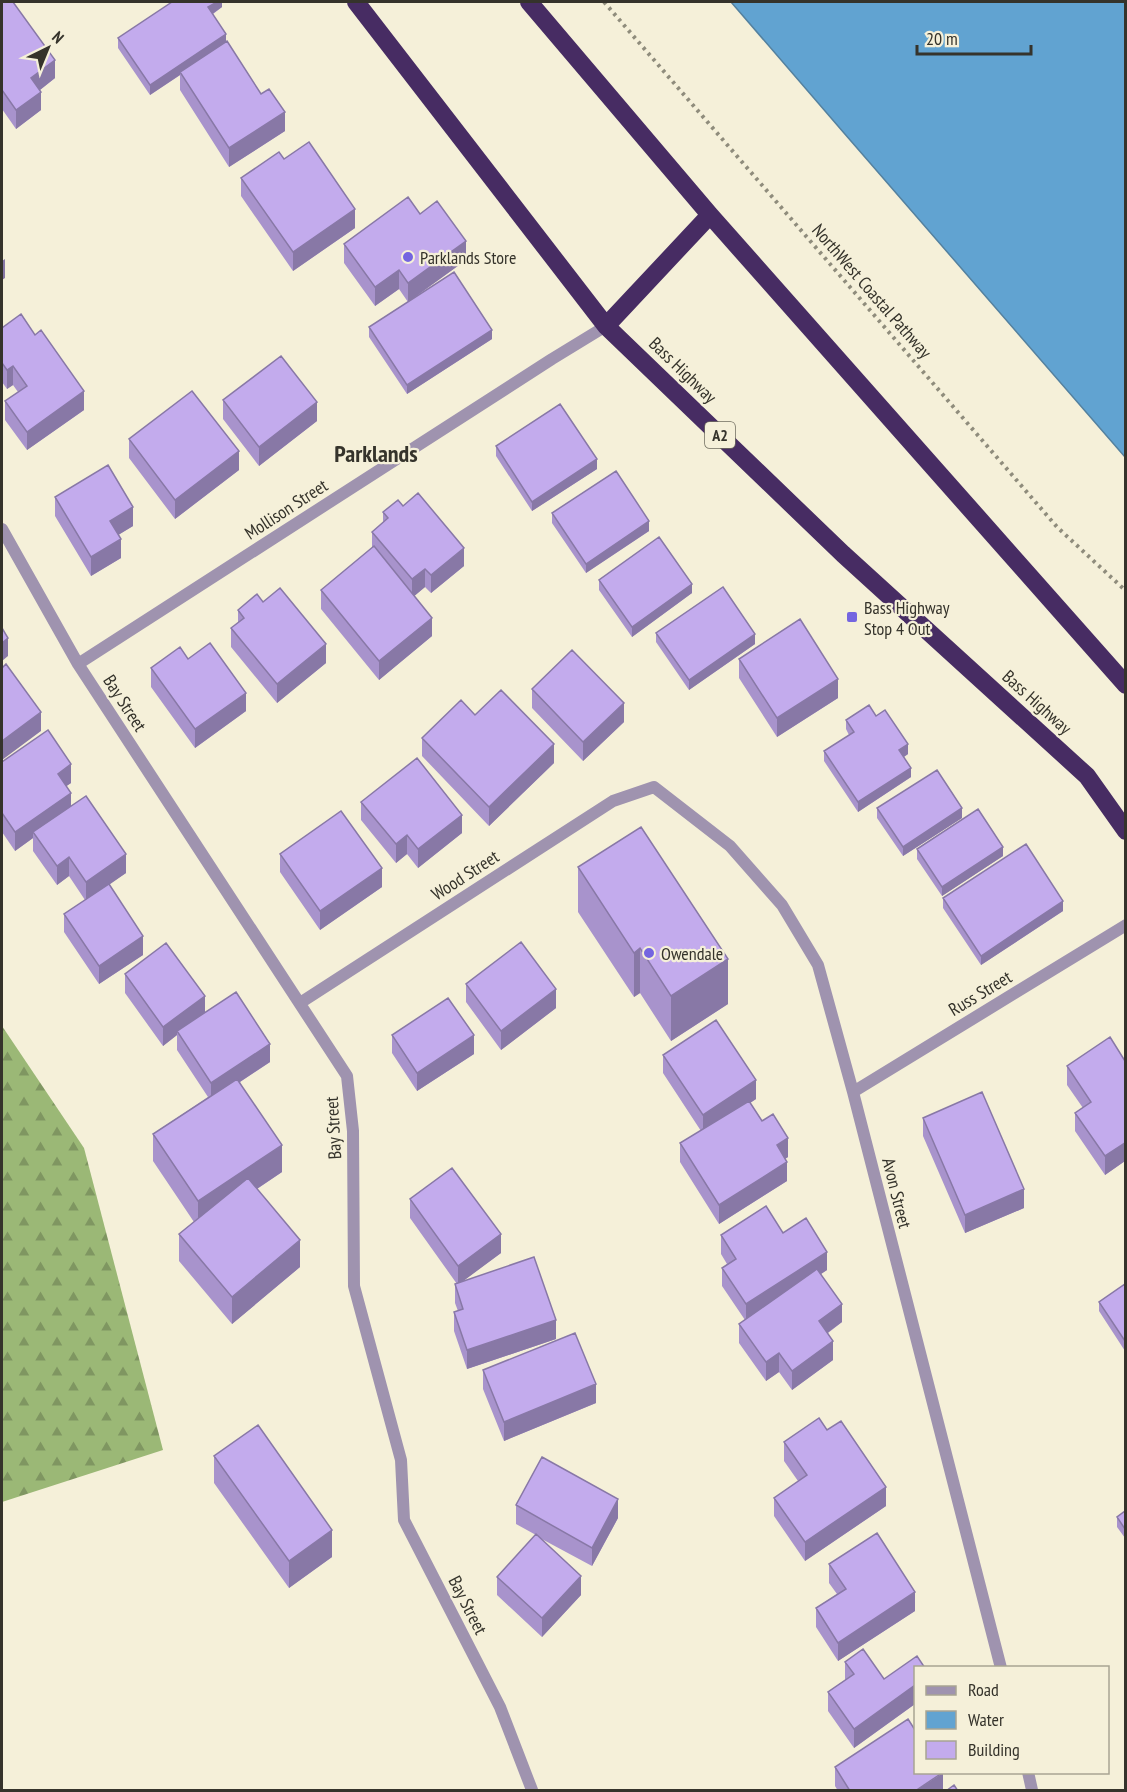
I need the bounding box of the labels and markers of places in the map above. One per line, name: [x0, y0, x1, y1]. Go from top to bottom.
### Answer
place label: Parklands Store: [420, 246, 516, 269]
marker: Parklands Store: [401, 250, 415, 264]
place label: Bass Highway Stop 4 Out: [864, 596, 950, 640]
marker: Bass Highway Stop 4 Out: [845, 610, 859, 624]
place label: Owendale: [661, 942, 723, 965]
marker: Owendale: [642, 946, 656, 960]

